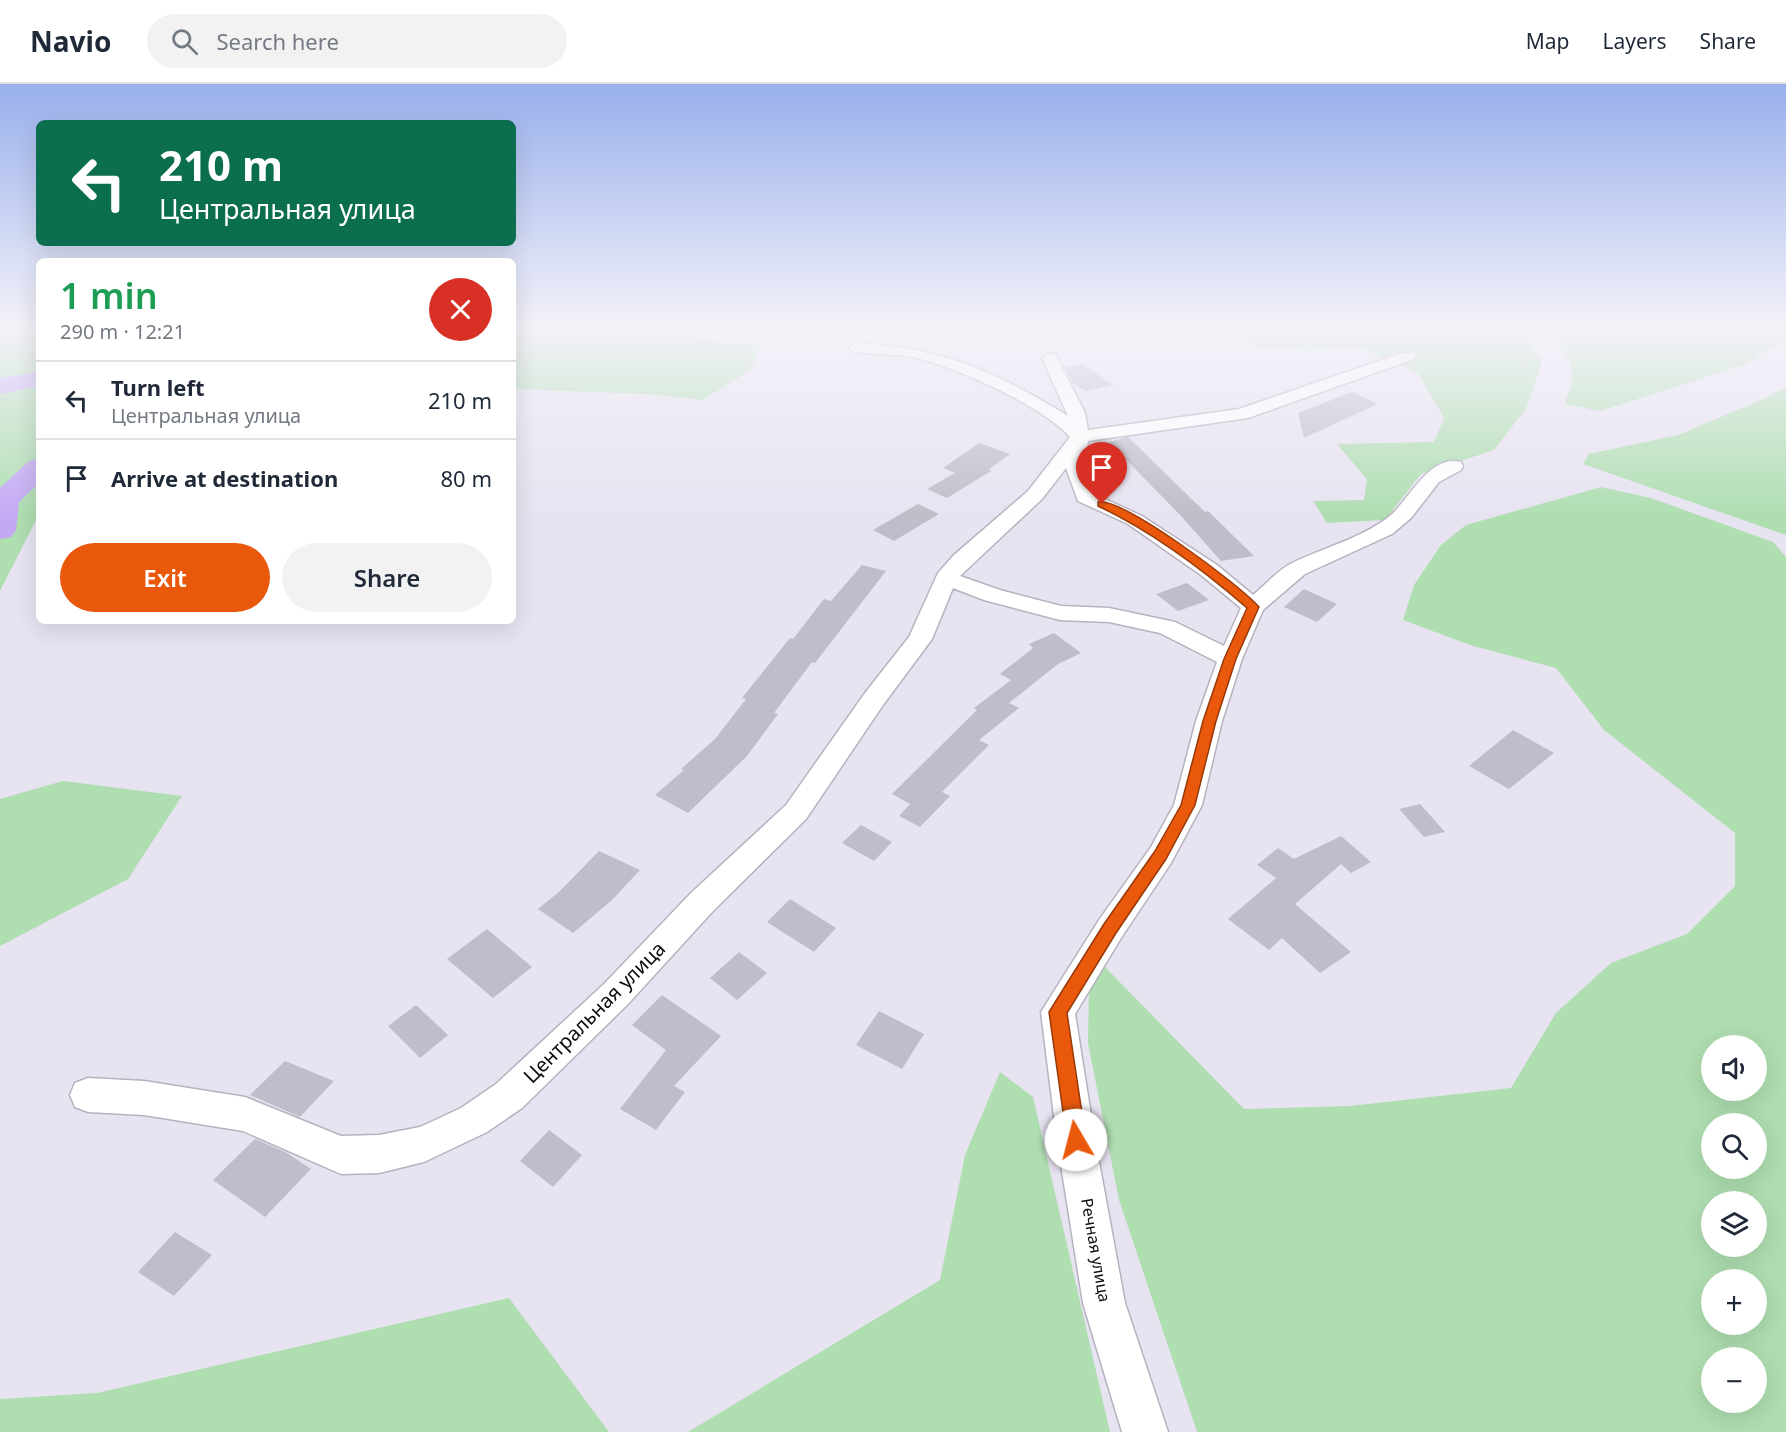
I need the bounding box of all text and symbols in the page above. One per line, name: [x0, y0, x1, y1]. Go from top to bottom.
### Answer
search box: [147, 14, 567, 68]
text: Navio: [30, 22, 111, 60]
icon: search: [168, 25, 201, 58]
text: Search here: [216, 26, 339, 56]
text: Map: [1526, 27, 1570, 55]
text: Layers: [1603, 27, 1667, 55]
text: Share: [1700, 27, 1756, 55]
text: 210 m: [159, 136, 283, 193]
icon: left: [60, 144, 138, 222]
text: Центральная улица: [159, 190, 416, 227]
text: 1 min: [60, 271, 158, 320]
button: close: [429, 278, 492, 341]
text: 290 m · 12:21: [60, 318, 185, 345]
text: Turn left: [111, 372, 205, 402]
icon: left: [60, 384, 93, 417]
text: 210 m: [428, 385, 492, 415]
text: Центральная улица: [111, 402, 301, 429]
pin: [1076, 442, 1127, 504]
icon: arrive: [1085, 451, 1118, 484]
icon: arrive: [60, 462, 93, 495]
text: Arrive at destination: [111, 463, 338, 493]
text: 80 m: [441, 463, 492, 493]
button: Exit: [60, 543, 270, 612]
button: Share: [282, 543, 492, 612]
street label: Центральная улица: [517, 935, 671, 1089]
map controls: [1701, 1035, 1767, 1413]
button: sound: [1701, 1035, 1767, 1101]
position arrow: [1044, 1108, 1108, 1172]
button: search: [1701, 1113, 1767, 1179]
button: layers: [1701, 1191, 1767, 1257]
street label: Речная улица: [1076, 1196, 1116, 1304]
button: +: [1701, 1269, 1767, 1335]
button: −: [1701, 1347, 1767, 1413]

